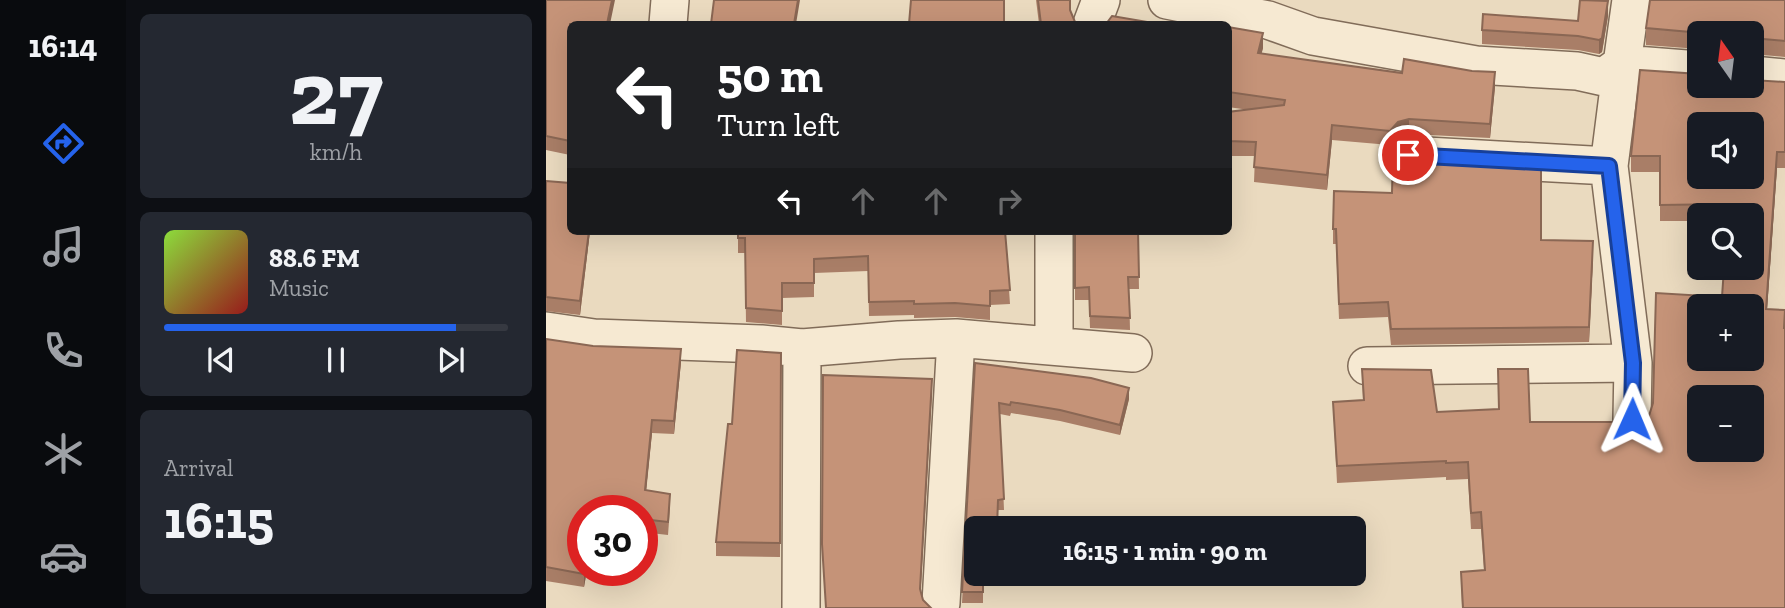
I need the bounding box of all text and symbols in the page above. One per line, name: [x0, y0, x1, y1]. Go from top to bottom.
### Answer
north arrow: [1687, 21, 1764, 98]
map controls: [1687, 21, 1764, 462]
text: 16:14: [28, 27, 98, 65]
text: 27: [289, 38, 383, 147]
text: 50 m: [717, 46, 823, 105]
icon: left: [602, 49, 693, 140]
text: Turn left: [717, 106, 839, 144]
button: sound: [1687, 112, 1764, 189]
icon: directions: [39, 119, 88, 168]
pin: [1378, 125, 1438, 185]
icon: arrive: [1389, 136, 1427, 174]
text: km/h: [310, 138, 362, 166]
icon: left: [771, 182, 809, 220]
icon: ahead: [844, 182, 882, 220]
icon: ahead: [917, 182, 955, 220]
icon: right: [990, 182, 1028, 220]
button: search: [1687, 203, 1764, 280]
icon: music: [39, 222, 88, 271]
text: 88.6 FM: [269, 242, 360, 274]
text: Music: [269, 274, 329, 302]
button: +: [1687, 294, 1764, 371]
icon: phone: [39, 326, 88, 375]
icon: previous: [202, 341, 240, 379]
icon: pause: [317, 341, 355, 379]
icon: next: [432, 341, 470, 379]
position arrow: [1595, 382, 1669, 456]
button: −: [1687, 385, 1764, 462]
icon: climate: [39, 429, 88, 478]
text: Arrival: [164, 454, 233, 482]
text: 16:15: [164, 489, 274, 551]
speed limit sign: 30: [567, 495, 658, 586]
icon: car: [39, 532, 88, 581]
text: 16:15 · 1 min · 90 m: [1063, 535, 1267, 567]

